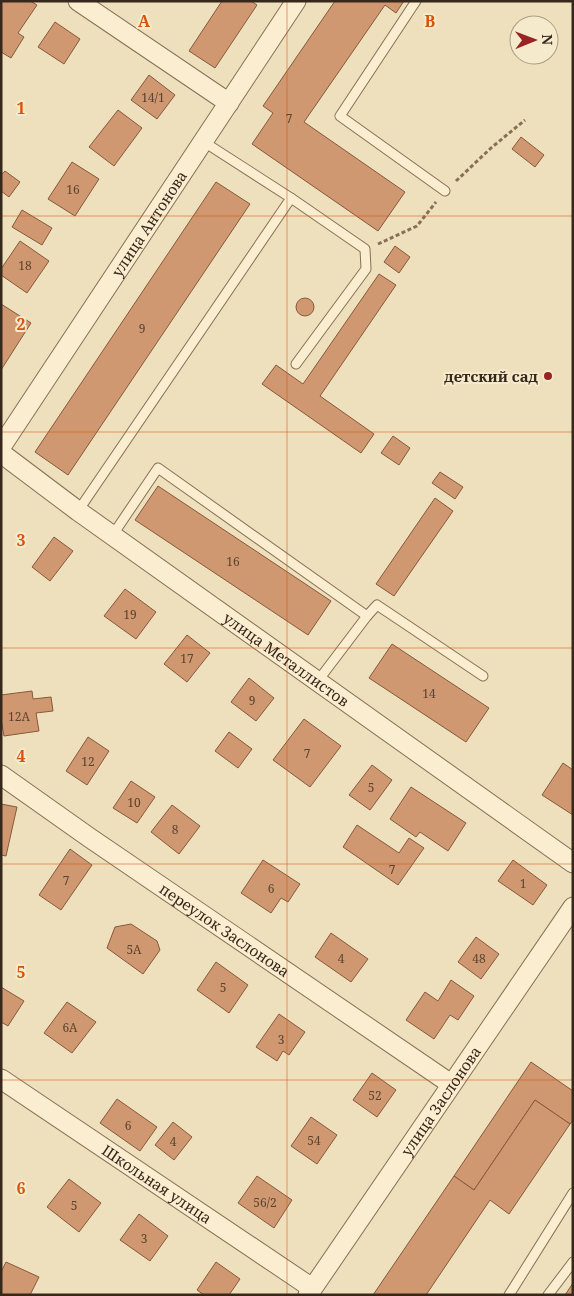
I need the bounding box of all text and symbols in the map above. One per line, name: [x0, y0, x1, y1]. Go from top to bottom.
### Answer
text: A: [138, 10, 151, 32]
text: B: [425, 10, 436, 32]
north arrow: [509, 15, 559, 65]
text: N: [538, 34, 557, 45]
house number: 14/1: [141, 89, 165, 106]
text: 1: [16, 97, 26, 119]
house number: 7: [286, 110, 293, 127]
street label: улица Антонова: [107, 167, 191, 280]
house number: 16: [66, 181, 80, 198]
house number: 18: [18, 257, 32, 274]
text: 2: [16, 313, 26, 335]
house number: 9: [139, 320, 145, 337]
place label: детский сад: [444, 366, 539, 386]
marker: детский сад: [542, 370, 554, 382]
text: 3: [16, 529, 26, 551]
house number: 16: [226, 553, 240, 570]
house number: 19: [123, 606, 137, 623]
street label: улица Металлистов: [219, 608, 353, 711]
house number: 17: [180, 650, 194, 667]
house number: 14: [422, 685, 436, 702]
house number: 9: [249, 692, 255, 709]
house number: 12А: [8, 708, 30, 725]
text: 4: [16, 745, 26, 767]
house number: 7: [304, 745, 311, 762]
house number: 12: [81, 753, 95, 770]
house number: 5: [368, 779, 374, 796]
house number: 10: [127, 794, 141, 811]
house number: 8: [172, 821, 179, 838]
house number: 7: [389, 861, 396, 878]
house number: 7: [63, 872, 70, 889]
house number: 1: [520, 875, 526, 892]
street label: переулок Заслонова: [156, 878, 294, 981]
house number: 6: [268, 880, 275, 897]
house number: 5А: [126, 941, 142, 958]
house number: 4: [338, 950, 345, 967]
house number: 48: [472, 950, 486, 967]
text: 5: [16, 961, 26, 983]
house number: 5: [220, 979, 226, 996]
house number: 6А: [62, 1019, 78, 1036]
house number: 3: [278, 1031, 285, 1048]
street label: улица Заслонова: [396, 1042, 485, 1160]
house number: 52: [368, 1087, 382, 1104]
house number: 6: [125, 1117, 132, 1134]
house number: 54: [307, 1132, 321, 1149]
house number: 4: [170, 1133, 177, 1150]
street label: Школьная улица: [98, 1140, 216, 1228]
text: 6: [16, 1177, 26, 1199]
house number: 56/2: [253, 1194, 277, 1211]
house number: 5: [71, 1197, 77, 1214]
house number: 3: [141, 1230, 148, 1247]

